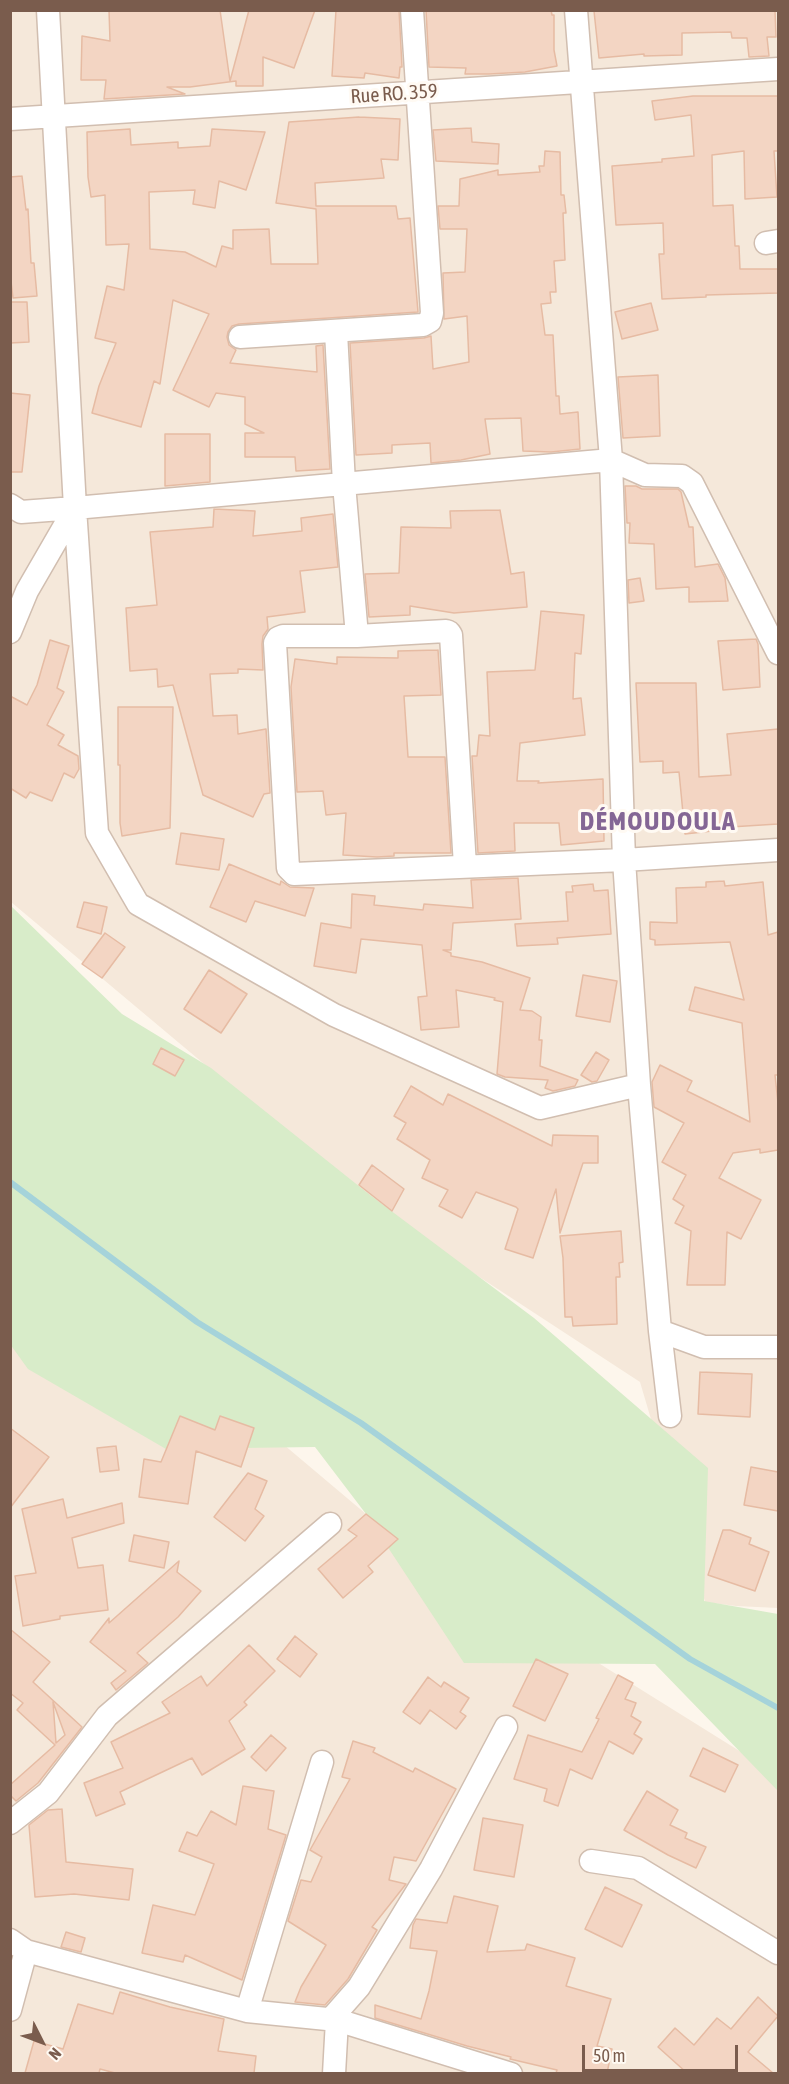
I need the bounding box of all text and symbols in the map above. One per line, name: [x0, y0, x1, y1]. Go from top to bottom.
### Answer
street label: Rue RO. 359: [350, 79, 438, 109]
district label: DÉMOUDOULA: [580, 806, 736, 838]
north arrow: [12, 2012, 72, 2072]
scale bar: [585, 2033, 741, 2071]
text: N: [46, 2045, 65, 2064]
text: 50 m: [593, 2045, 625, 2066]

